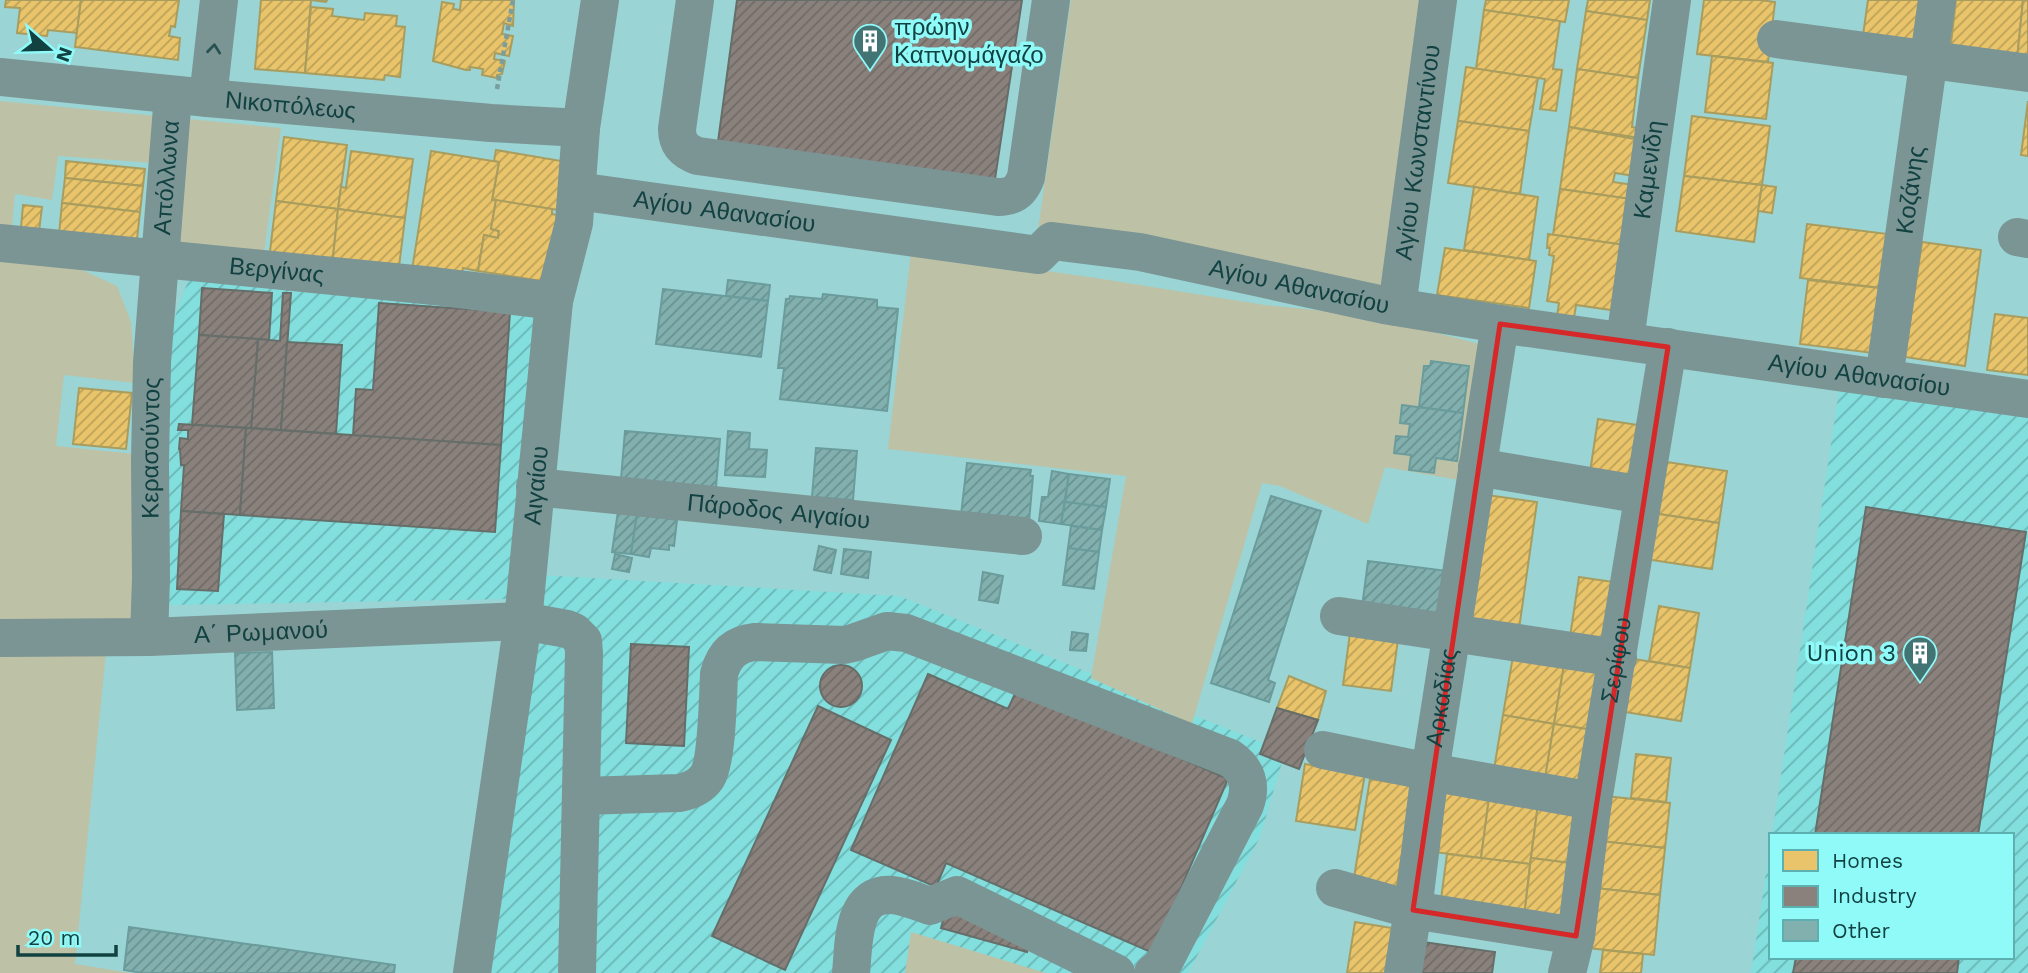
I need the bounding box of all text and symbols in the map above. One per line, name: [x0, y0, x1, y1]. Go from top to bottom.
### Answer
place label: πρώην Καπνομάγαζο: [894, 13, 1044, 69]
north arrow: [14, 14, 84, 84]
building icon: πρώην Καπνομάγαζο: [851, 22, 889, 71]
one-way arrow: [206, 43, 221, 55]
street label: Αγίου Κωνσταντίνου: [1389, 43, 1446, 262]
text: N: [51, 44, 78, 65]
street label: Νικοπόλεως: [224, 86, 357, 125]
street label: Απόλλωνα: [148, 119, 185, 236]
street label: Καμενίδη: [1628, 119, 1669, 221]
street label: Κοζάνης: [1890, 144, 1930, 236]
street label: Αγίου Αθανασίου: [632, 185, 817, 238]
street label: Βεργίνας: [228, 252, 325, 289]
street label: Αγίου Αθανασίου: [1207, 253, 1392, 320]
street label: Αγίου Αθανασίου: [1767, 348, 1952, 402]
street label: Κερασούντος: [136, 377, 166, 519]
street label: Αιγαίου: [518, 445, 554, 526]
street label: Πάροδος Αιγαίου: [686, 488, 872, 535]
street label: Α΄ Ρωμανού: [193, 615, 329, 649]
street label: Σερίφου: [1595, 615, 1637, 705]
building icon: Union 3: [1901, 634, 1939, 683]
place label: Union 3: [1806, 639, 1896, 667]
street label: Αρκαδίας: [1420, 646, 1463, 749]
legend: [1769, 833, 2014, 959]
text: Homes: [1832, 848, 1903, 873]
text: Industry: [1832, 883, 1917, 908]
scale bar: [18, 914, 116, 958]
text: Other: [1832, 918, 1891, 943]
text: 20 m: [28, 925, 80, 950]

